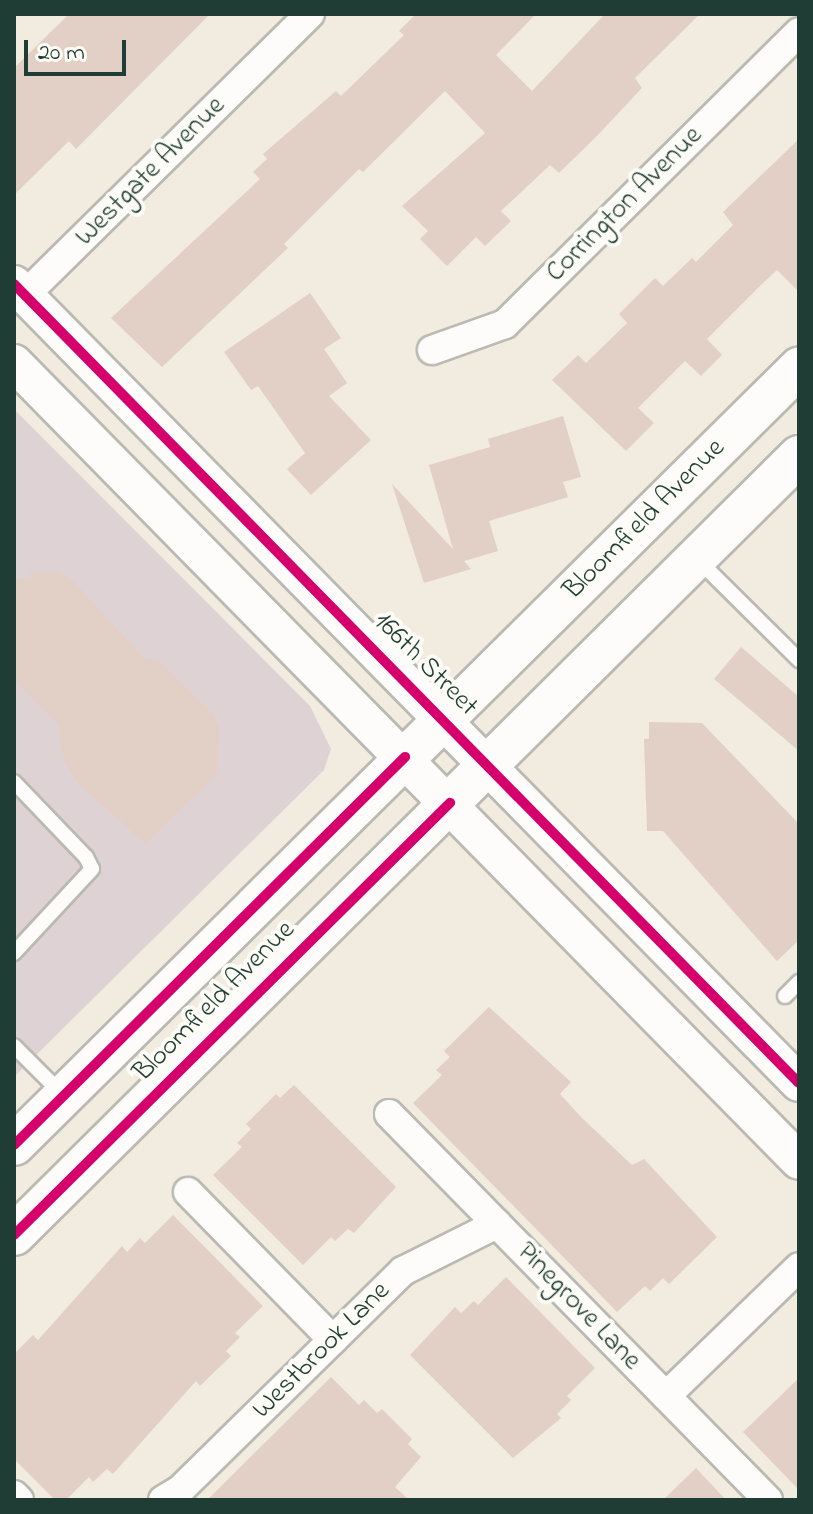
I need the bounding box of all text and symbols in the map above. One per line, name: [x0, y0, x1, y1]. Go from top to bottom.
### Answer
scale bar: [28, 24, 130, 74]
text: 20 m: [38, 36, 85, 71]
street label: Westgate Avenue: [69, 90, 233, 254]
street label: Corrington Avenue: [540, 120, 710, 290]
street label: Bloomfield Avenue: [557, 432, 733, 608]
street label: 166th Street: [366, 606, 484, 724]
street label: Bloomfield Avenue: [127, 914, 303, 1090]
street label: Pinegrove Lane: [509, 1236, 647, 1378]
street label: Westbrook Lane: [246, 1275, 398, 1427]

